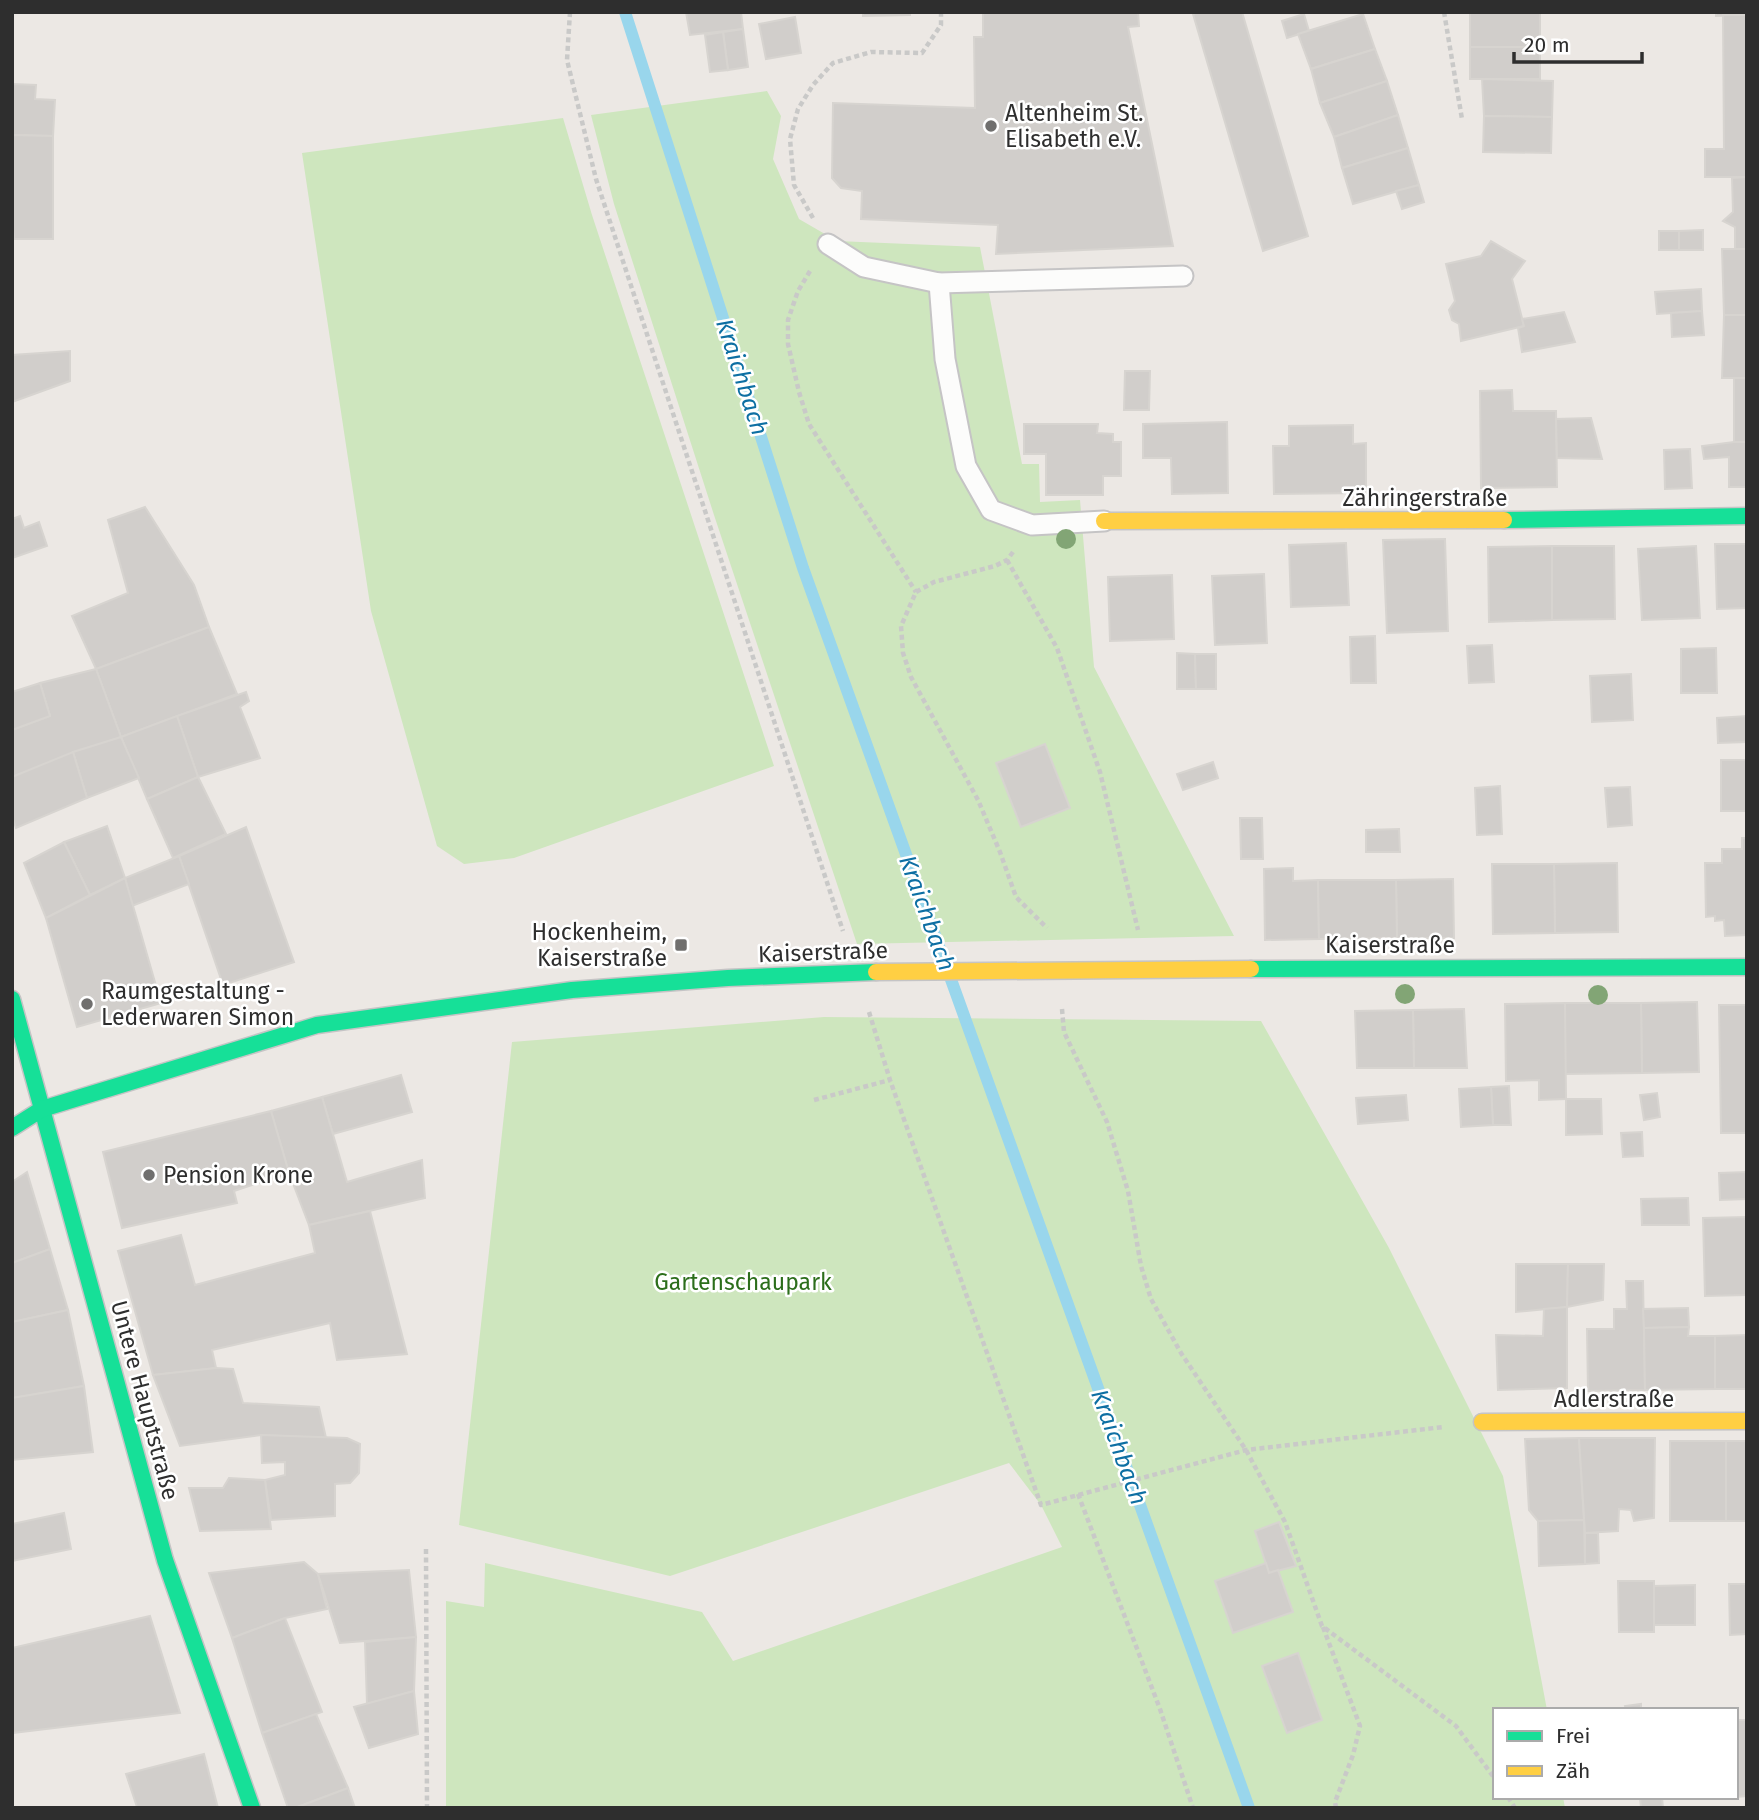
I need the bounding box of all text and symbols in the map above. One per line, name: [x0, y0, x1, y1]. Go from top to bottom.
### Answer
scale bar: [1514, 21, 1642, 65]
text: 20 m: [1524, 32, 1570, 58]
place label: Altenheim St. Elisabeth e.V.: [1005, 99, 1144, 153]
marker: Altenheim St. Elisabeth e.V.: [983, 118, 999, 134]
water label: Kraichbach: [710, 315, 774, 439]
street label: Zähringerstraße: [1343, 484, 1507, 512]
water label: Kraichbach: [893, 851, 961, 975]
place label: Hockenheim, Kaiserstraße: [532, 918, 667, 972]
street label: Kaiserstraße: [1325, 931, 1455, 959]
street label: Kaiserstraße: [758, 936, 888, 968]
marker: Hockenheim, Kaiserstraße: [673, 937, 689, 953]
place label: Raumgestaltung - Lederwaren Simon: [101, 977, 294, 1031]
marker: Raumgestaltung - Lederwaren Simon: [79, 996, 95, 1012]
place label: Pension Krone: [163, 1161, 313, 1189]
marker: Pension Krone: [141, 1167, 157, 1183]
park label: Gartenschaupark: [654, 1268, 832, 1296]
street label: Untere Hauptstraße: [105, 1297, 185, 1503]
water label: Kraichbach: [1085, 1385, 1153, 1509]
street label: Adlerstraße: [1554, 1385, 1674, 1413]
legend: [1493, 1708, 1738, 1799]
text: Frei: [1556, 1723, 1590, 1749]
text: Zäh: [1556, 1758, 1590, 1784]

